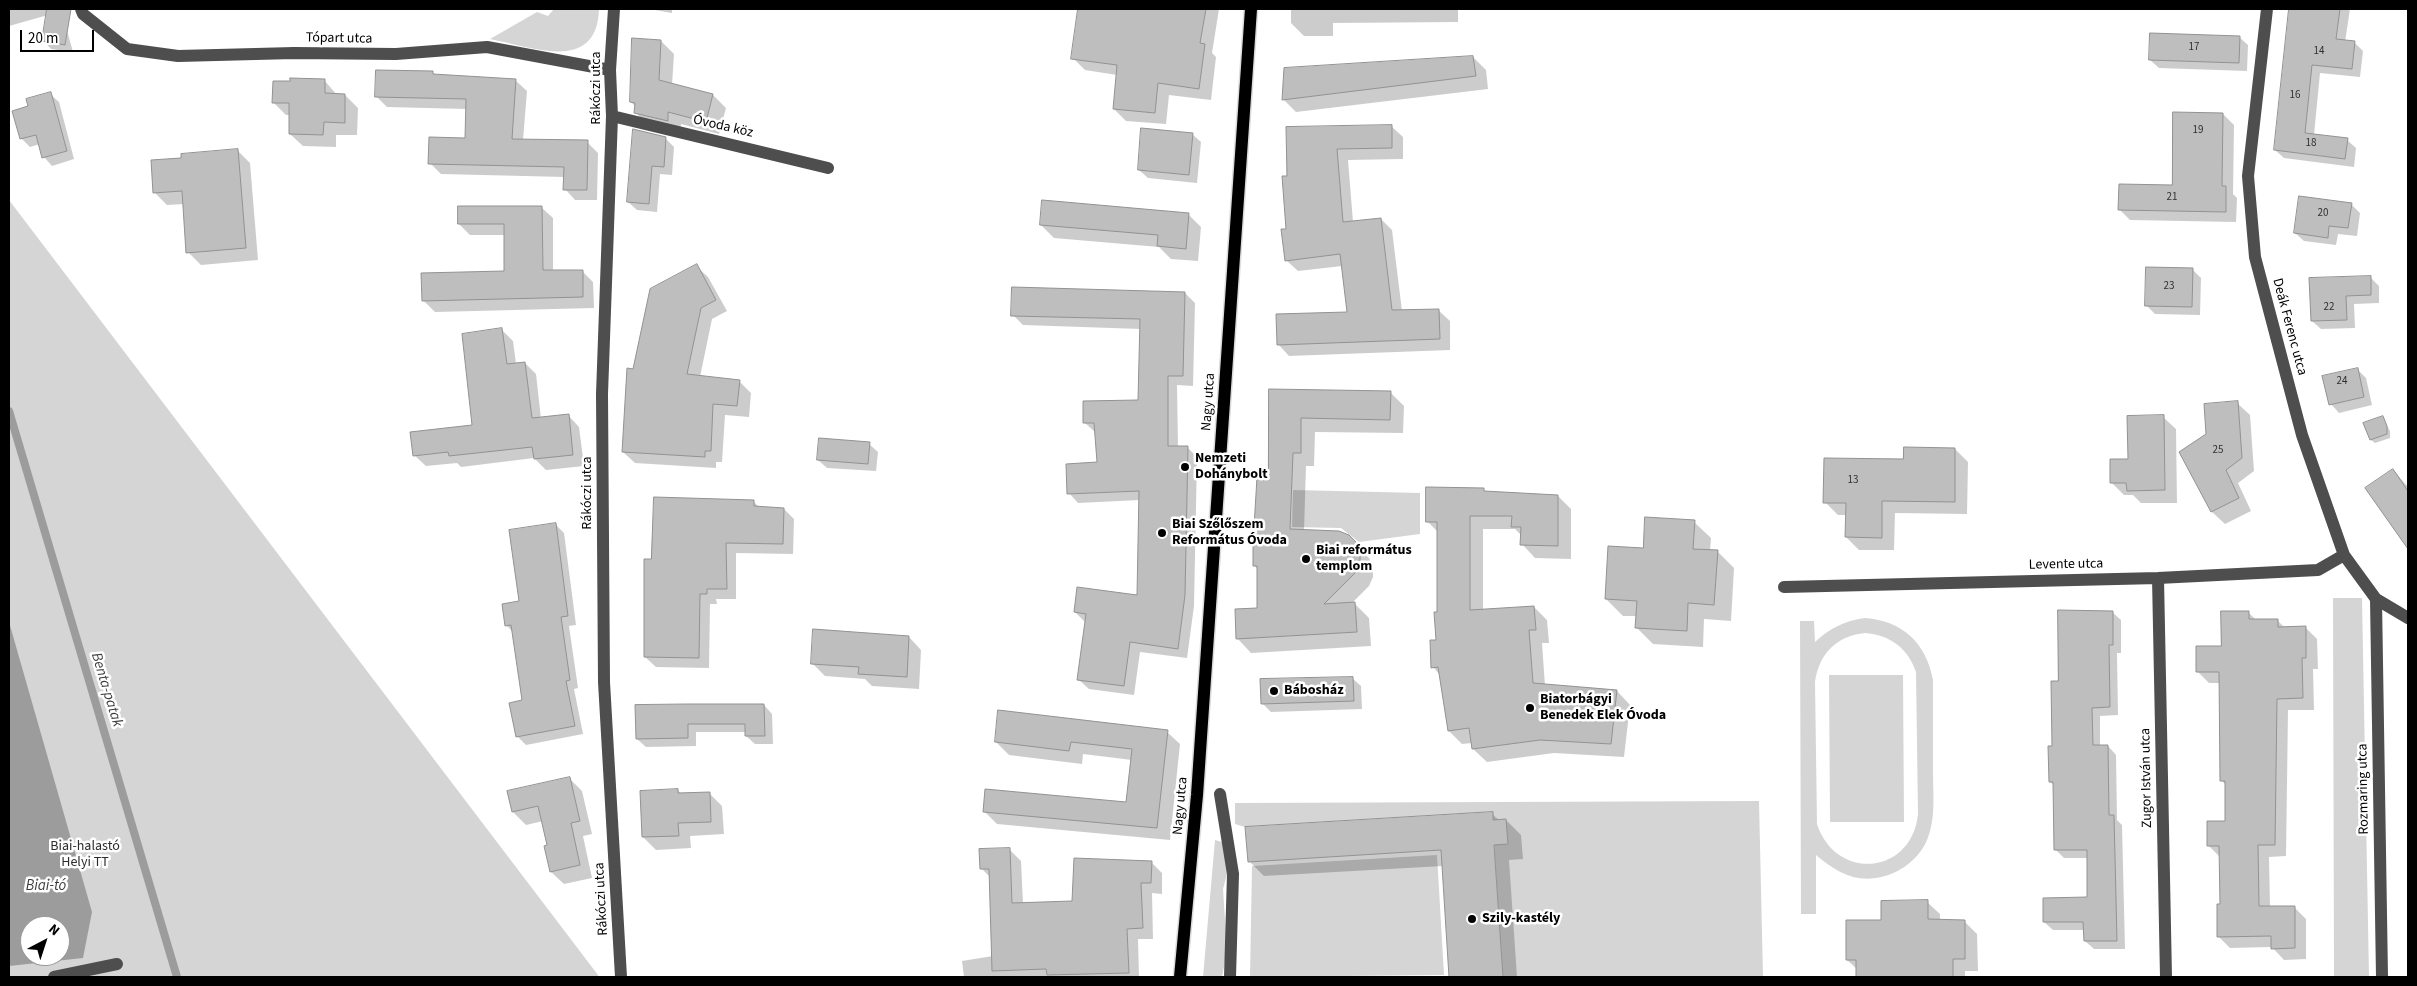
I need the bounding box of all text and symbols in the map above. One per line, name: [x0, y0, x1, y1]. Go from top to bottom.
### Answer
scale bar: [22, 20, 96, 52]
text: 20 m: [28, 28, 58, 49]
street label: Tópart utca: [306, 30, 372, 48]
house number: 17: [2189, 41, 2199, 55]
house number: 14: [2314, 45, 2324, 59]
street label: Rákóczi utca: [589, 51, 605, 125]
house number: 16: [2290, 89, 2300, 103]
street label: Óvoda köz: [691, 112, 755, 142]
house number: 19: [2193, 124, 2203, 138]
house number: 18: [2306, 137, 2316, 151]
house number: 21: [2167, 191, 2177, 205]
house number: 20: [2318, 207, 2328, 221]
street label: Deák Ferenc utca: [2268, 277, 2310, 377]
house number: 23: [2164, 280, 2174, 294]
house number: 22: [2324, 301, 2334, 315]
street label: Nagy utca: [1199, 372, 1219, 432]
house number: 24: [2337, 375, 2347, 389]
house number: 25: [2213, 444, 2223, 458]
place label: Nemzeti Dohánybolt: [1195, 451, 1267, 484]
street label: Rákóczi utca: [580, 456, 596, 530]
marker: Nemzeti Dohánybolt: [1179, 461, 1191, 473]
house number: 13: [1848, 474, 1858, 488]
place label: Biai Szőlőszem Református Óvoda: [1172, 517, 1287, 550]
marker: Biai Szőlőszem Református Óvoda: [1156, 527, 1168, 539]
place label: Biai református templom: [1316, 543, 1412, 576]
marker: Biai református templom: [1300, 553, 1312, 565]
street label: Levente utca: [2029, 556, 2103, 574]
water label: Benta-patak: [86, 651, 126, 729]
place label: Bábosház: [1284, 683, 1344, 699]
marker: Bábosház: [1268, 685, 1280, 697]
place label: Biatorbágyi Benedek Elek Óvoda: [1540, 692, 1666, 724]
marker: Biatorbágyi Benedek Elek Óvoda: [1524, 702, 1536, 714]
street label: Zugor István utca: [2138, 728, 2156, 828]
street label: Rozmaring utca: [2355, 743, 2373, 835]
street label: Nagy utca: [1170, 776, 1192, 836]
park label: Biai-halastó Helyi TT: [50, 839, 120, 872]
street label: Rákóczi utca: [592, 862, 612, 936]
water label: Biai-tó: [26, 878, 66, 896]
place label: Szily-kastély: [1482, 911, 1560, 927]
marker: Szily-kastély: [1466, 913, 1478, 925]
north arrow: [20, 916, 70, 966]
text: N: [44, 920, 64, 941]

